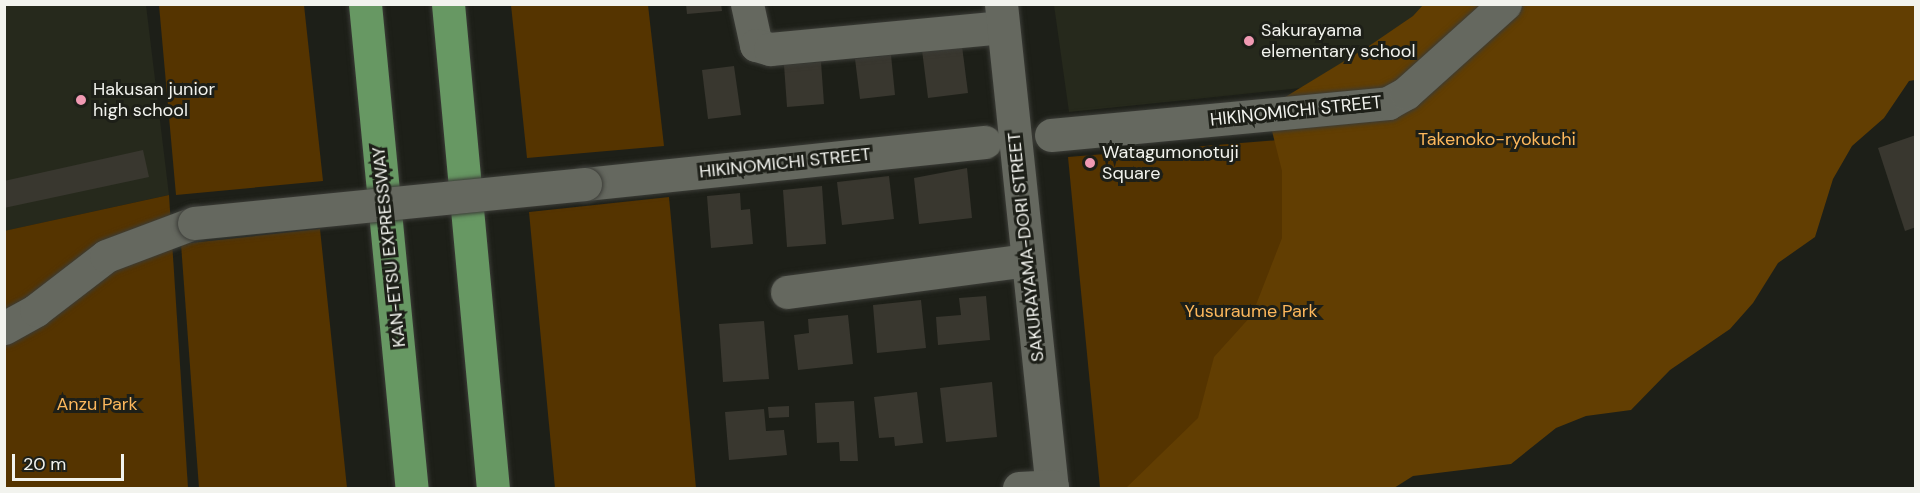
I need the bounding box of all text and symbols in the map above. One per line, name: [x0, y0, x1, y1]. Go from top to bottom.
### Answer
place label: Sakurayama elementary school: [1261, 20, 1415, 63]
marker: Sakurayama elementary school: [1242, 34, 1256, 48]
place label: Hakusan junior high school: [93, 79, 215, 122]
street label: HIKINOMICHI STREET: [1209, 91, 1383, 131]
marker: Hakusan junior high school: [74, 93, 88, 107]
park label: Takenoko-ryokuchi: [1418, 128, 1576, 150]
street label: SAKURAYAMA-DORI STREET: [1003, 131, 1049, 363]
place label: Watagumonotuji Square: [1102, 142, 1239, 184]
street label: HIKINOMICHI STREET: [698, 143, 872, 183]
street label: KAN-ETSU EXPRESSWAY: [368, 146, 410, 348]
marker: Watagumonotuji Square: [1083, 156, 1097, 170]
park label: Yusuraume Park: [1185, 300, 1317, 322]
park label: Anzu Park: [56, 393, 138, 415]
scale bar: [15, 442, 128, 480]
text: 20 m: [23, 452, 66, 476]

